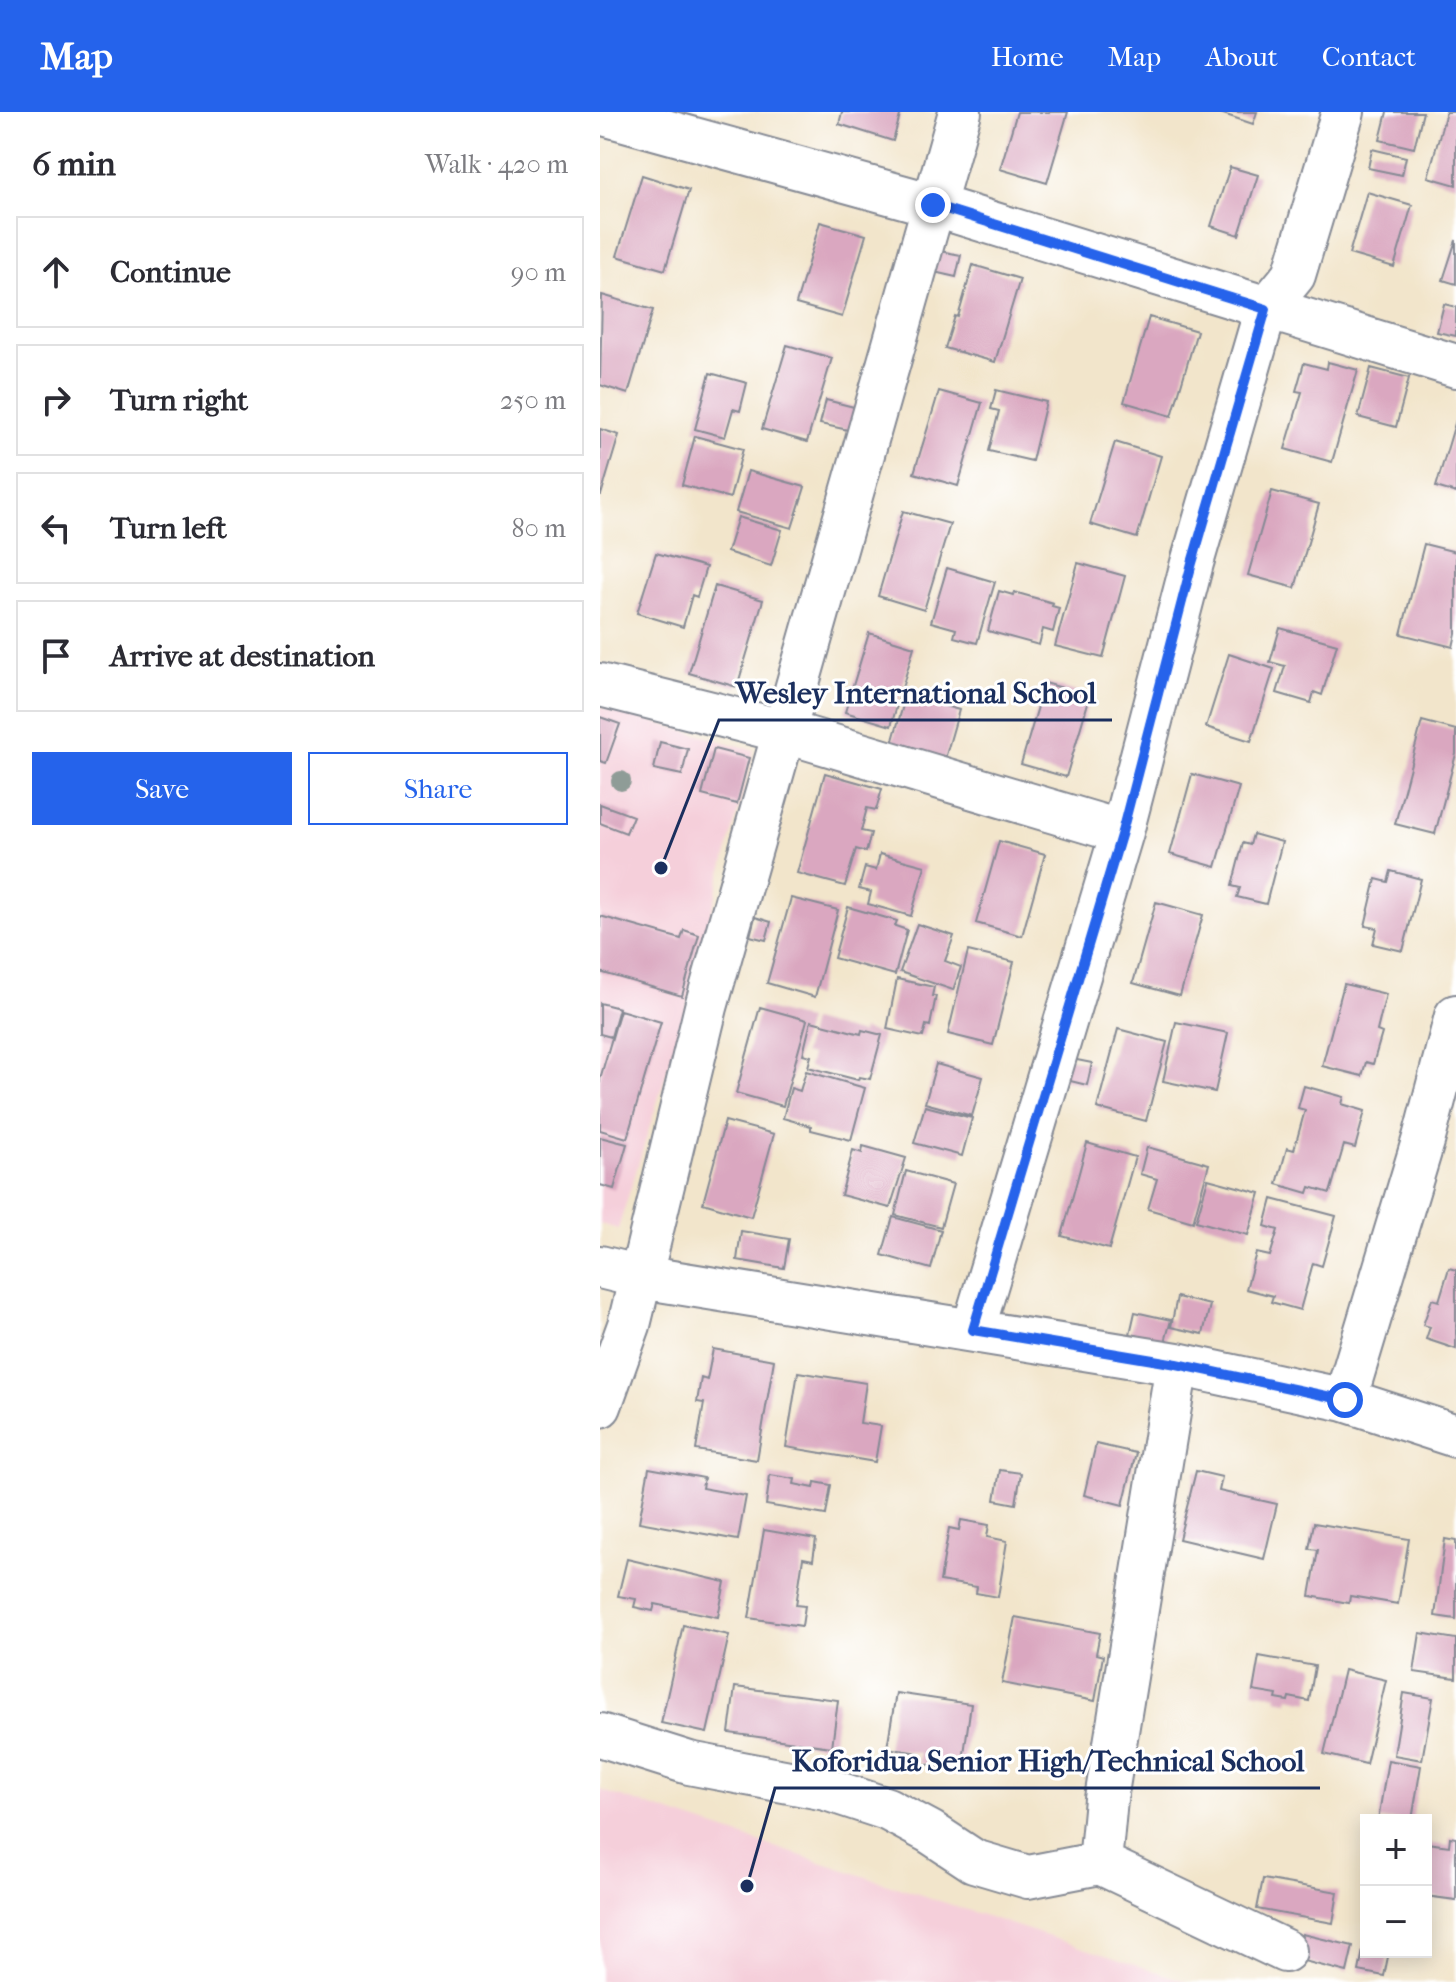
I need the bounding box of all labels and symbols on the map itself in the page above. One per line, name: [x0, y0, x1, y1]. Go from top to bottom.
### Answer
route end: [915, 187, 951, 223]
callout: Wesley International School: [719, 666, 1112, 720]
text: Wesley International School: [734, 676, 1097, 711]
route start: [1327, 1382, 1363, 1418]
callout: Koforidua Senior High/Technical School: [775, 1734, 1320, 1788]
text: Koforidua Senior High/Technical School: [791, 1744, 1305, 1779]

